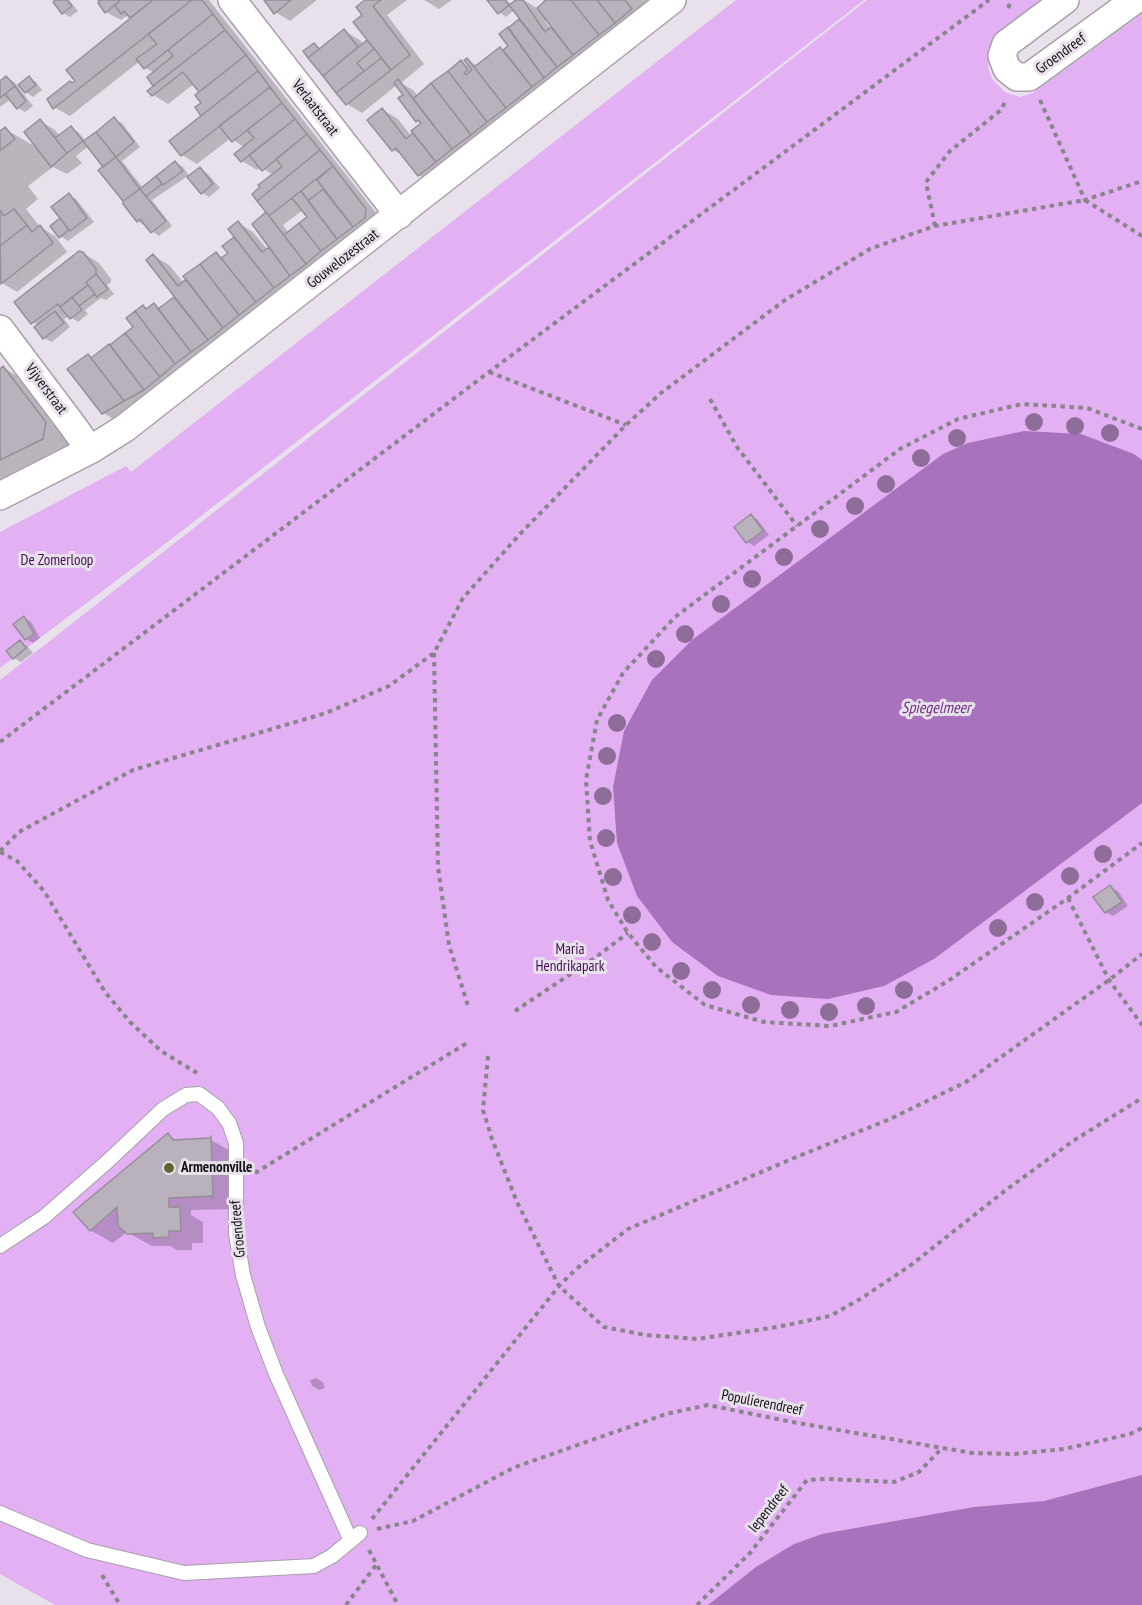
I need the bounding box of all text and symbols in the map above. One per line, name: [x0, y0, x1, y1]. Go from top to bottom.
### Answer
street label: Groendreef: [1032, 30, 1090, 78]
street label: Verlaatstraat: [288, 77, 342, 139]
street label: Gouwelozestraat: [304, 225, 382, 293]
street label: Vijverstraat: [21, 360, 71, 418]
park label: De Zomerloop: [21, 552, 93, 570]
water label: Spiegelmeer: [902, 698, 970, 718]
park label: Maria Hendrikapark: [536, 941, 604, 976]
place label: Armenonville: [181, 1159, 252, 1177]
marker: Armenonville: [162, 1161, 176, 1175]
street label: Groendreef: [227, 1200, 249, 1258]
street label: Populierendreef: [720, 1386, 804, 1420]
street label: Iependreef: [745, 1482, 793, 1536]

